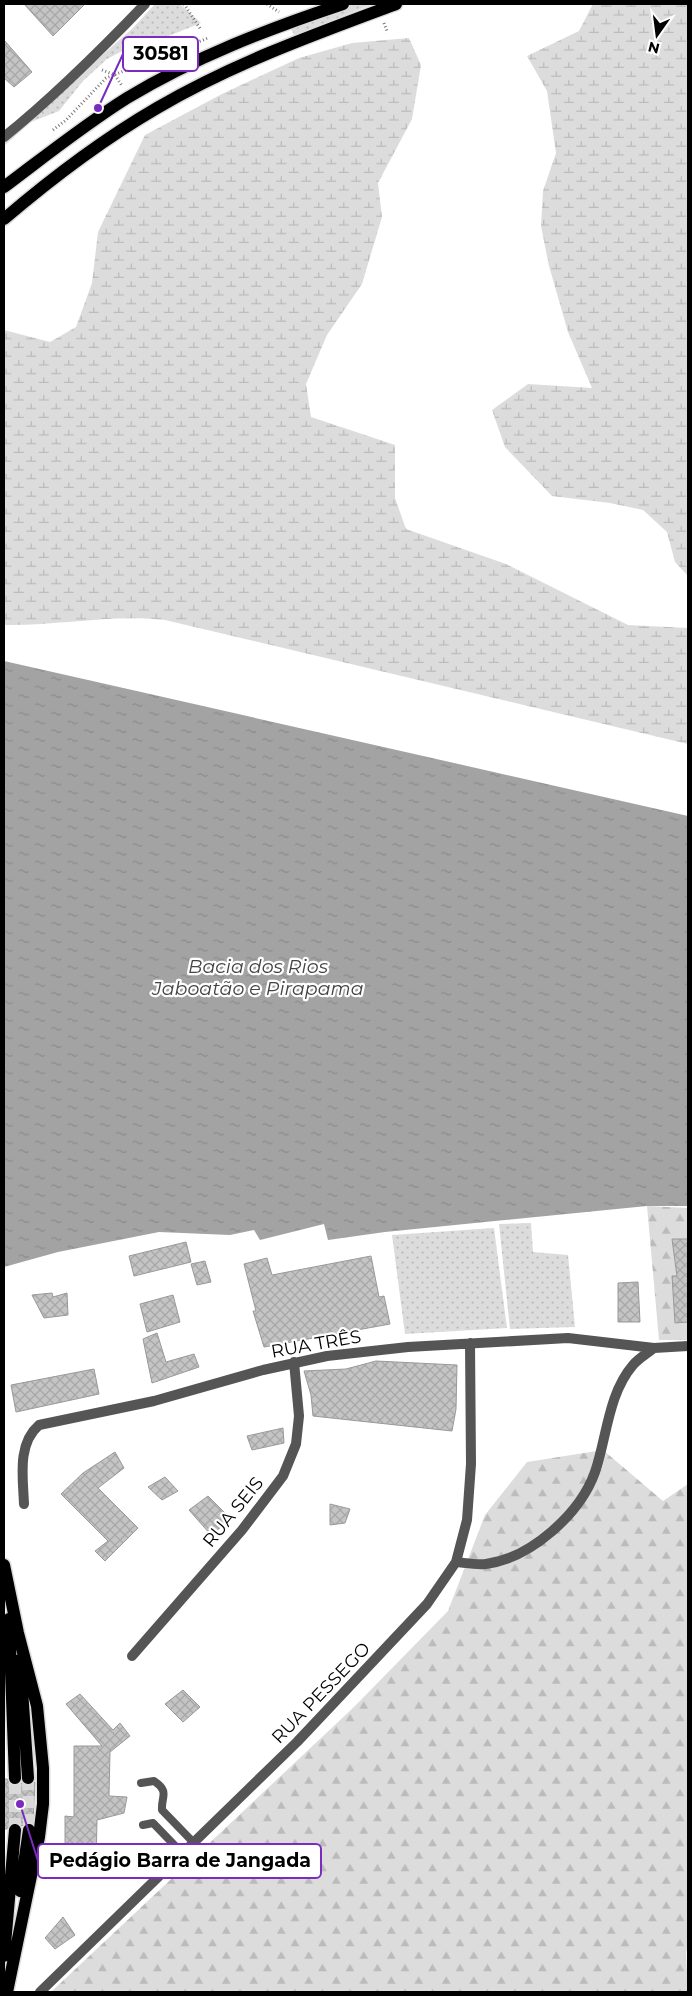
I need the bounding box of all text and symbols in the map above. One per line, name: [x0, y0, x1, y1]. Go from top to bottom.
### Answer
north arrow: [632, 10, 682, 60]
callout: 30581: [123, 37, 198, 71]
text: N: [646, 38, 662, 58]
text: 30581: [132, 42, 189, 65]
water label: Bacia dos Rios Jaboatão e Pirapama: [151, 955, 364, 1000]
street label: RUA TRÊS: [269, 1325, 363, 1363]
street label: RUA SEIS: [198, 1472, 268, 1552]
street label: RUA PESSEGO: [267, 1638, 375, 1748]
callout: Pedágio Barra de Jangada: [38, 1844, 321, 1878]
text: Pedágio Barra de Jangada: [49, 1849, 311, 1872]

